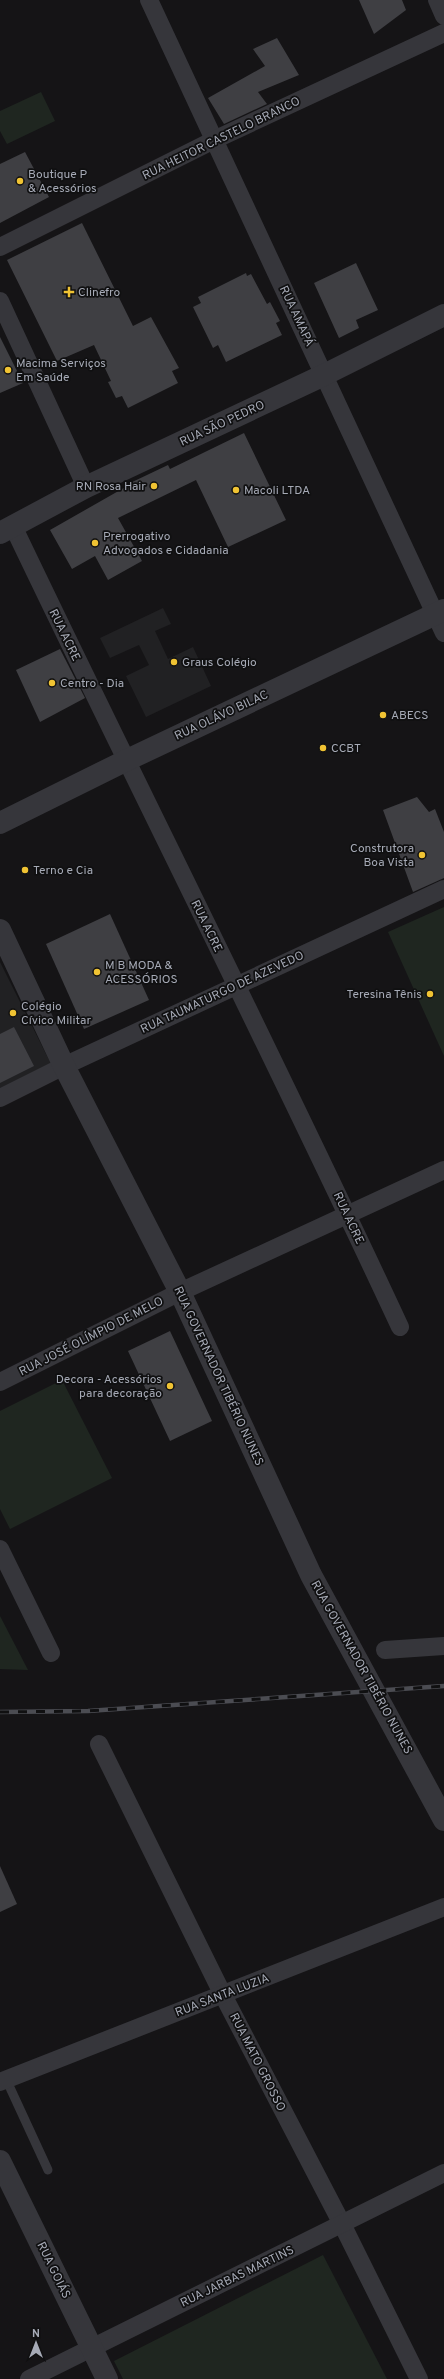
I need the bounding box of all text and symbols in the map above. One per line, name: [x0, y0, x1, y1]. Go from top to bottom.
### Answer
street label: RUA HEITOR CASTELO BRANCO: [140, 94, 303, 184]
place label: Boutique P & Acessórios: [28, 167, 97, 197]
marker: Boutique P & Acessórios: [15, 176, 25, 186]
street label: RUA AMAPÁ: [275, 283, 317, 349]
place label: Clinefro: [78, 285, 120, 301]
marker: Clinefro: [63, 286, 75, 298]
place label: Macima Serviços Em Saúde: [16, 356, 106, 386]
marker: Macima Serviços Em Saúde: [3, 365, 13, 375]
street label: RUA SÃO PEDRO: [177, 397, 268, 451]
place label: RN Rosa Hair: [76, 479, 146, 495]
marker: RN Rosa Hair: [149, 481, 159, 491]
place label: Macoli LTDA: [244, 483, 310, 499]
marker: Macoli LTDA: [231, 485, 241, 495]
place label: Prerrogativo Advogados e Cidadania: [103, 529, 229, 559]
marker: Prerrogativo Advogados e Cidadania: [90, 538, 100, 548]
street label: RUA ACRE: [45, 607, 84, 664]
place label: Graus Colégio: [182, 655, 257, 671]
marker: Graus Colégio: [169, 657, 179, 667]
place label: Centro - Dia: [60, 676, 124, 692]
marker: Centro - Dia: [47, 678, 57, 688]
street label: RUA OLÁVO BILAC: [172, 687, 271, 745]
place label: ABECS: [391, 708, 428, 724]
marker: ABECS: [378, 710, 388, 720]
place label: CCBT: [331, 741, 361, 757]
marker: CCBT: [318, 743, 328, 753]
place label: Construtora Boa Vista: [350, 841, 414, 871]
marker: Construtora Boa Vista: [417, 850, 427, 860]
place label: Terno e Cia: [33, 863, 93, 879]
marker: Terno e Cia: [20, 865, 30, 875]
street label: RUA ACRE: [187, 898, 226, 955]
street label: RUA TAUMATURGO DE AZEVEDO: [138, 948, 307, 1038]
place label: M B MODA & ACESSÓRIOS: [105, 958, 178, 988]
marker: M B MODA & ACESSÓRIOS: [92, 967, 102, 977]
place label: Teresina Tênis: [346, 987, 422, 1003]
marker: Teresina Tênis: [425, 989, 435, 999]
place label: Colégio Cívico Militar: [21, 999, 91, 1029]
marker: Colégio Cívico Militar: [8, 1008, 18, 1018]
street label: RUA ACRE: [329, 1190, 367, 1247]
street label: RUA GOVERNADOR TIBÉRIO NUNES: [169, 1284, 267, 1469]
street label: RUA JOSÉ OLÍMPIO DE MELO: [17, 1293, 166, 1380]
place label: Decora - Acessórios para decoração: [56, 1372, 162, 1402]
marker: Decora - Acessórios para decoração: [165, 1381, 175, 1391]
street label: RUA GOVERNADOR TIBÉRIO NUNES: [307, 1578, 416, 1757]
street label: RUA SANTA LUZIA: [173, 1971, 272, 2021]
street label: RUA MATO GROSSO: [225, 2010, 289, 2114]
street label: RUA GOIÁS: [32, 2239, 74, 2302]
street label: RUA JARBAS MARTINS: [178, 2242, 297, 2311]
north arrow: [16, 2323, 56, 2363]
text: N: [32, 2327, 40, 2341]

